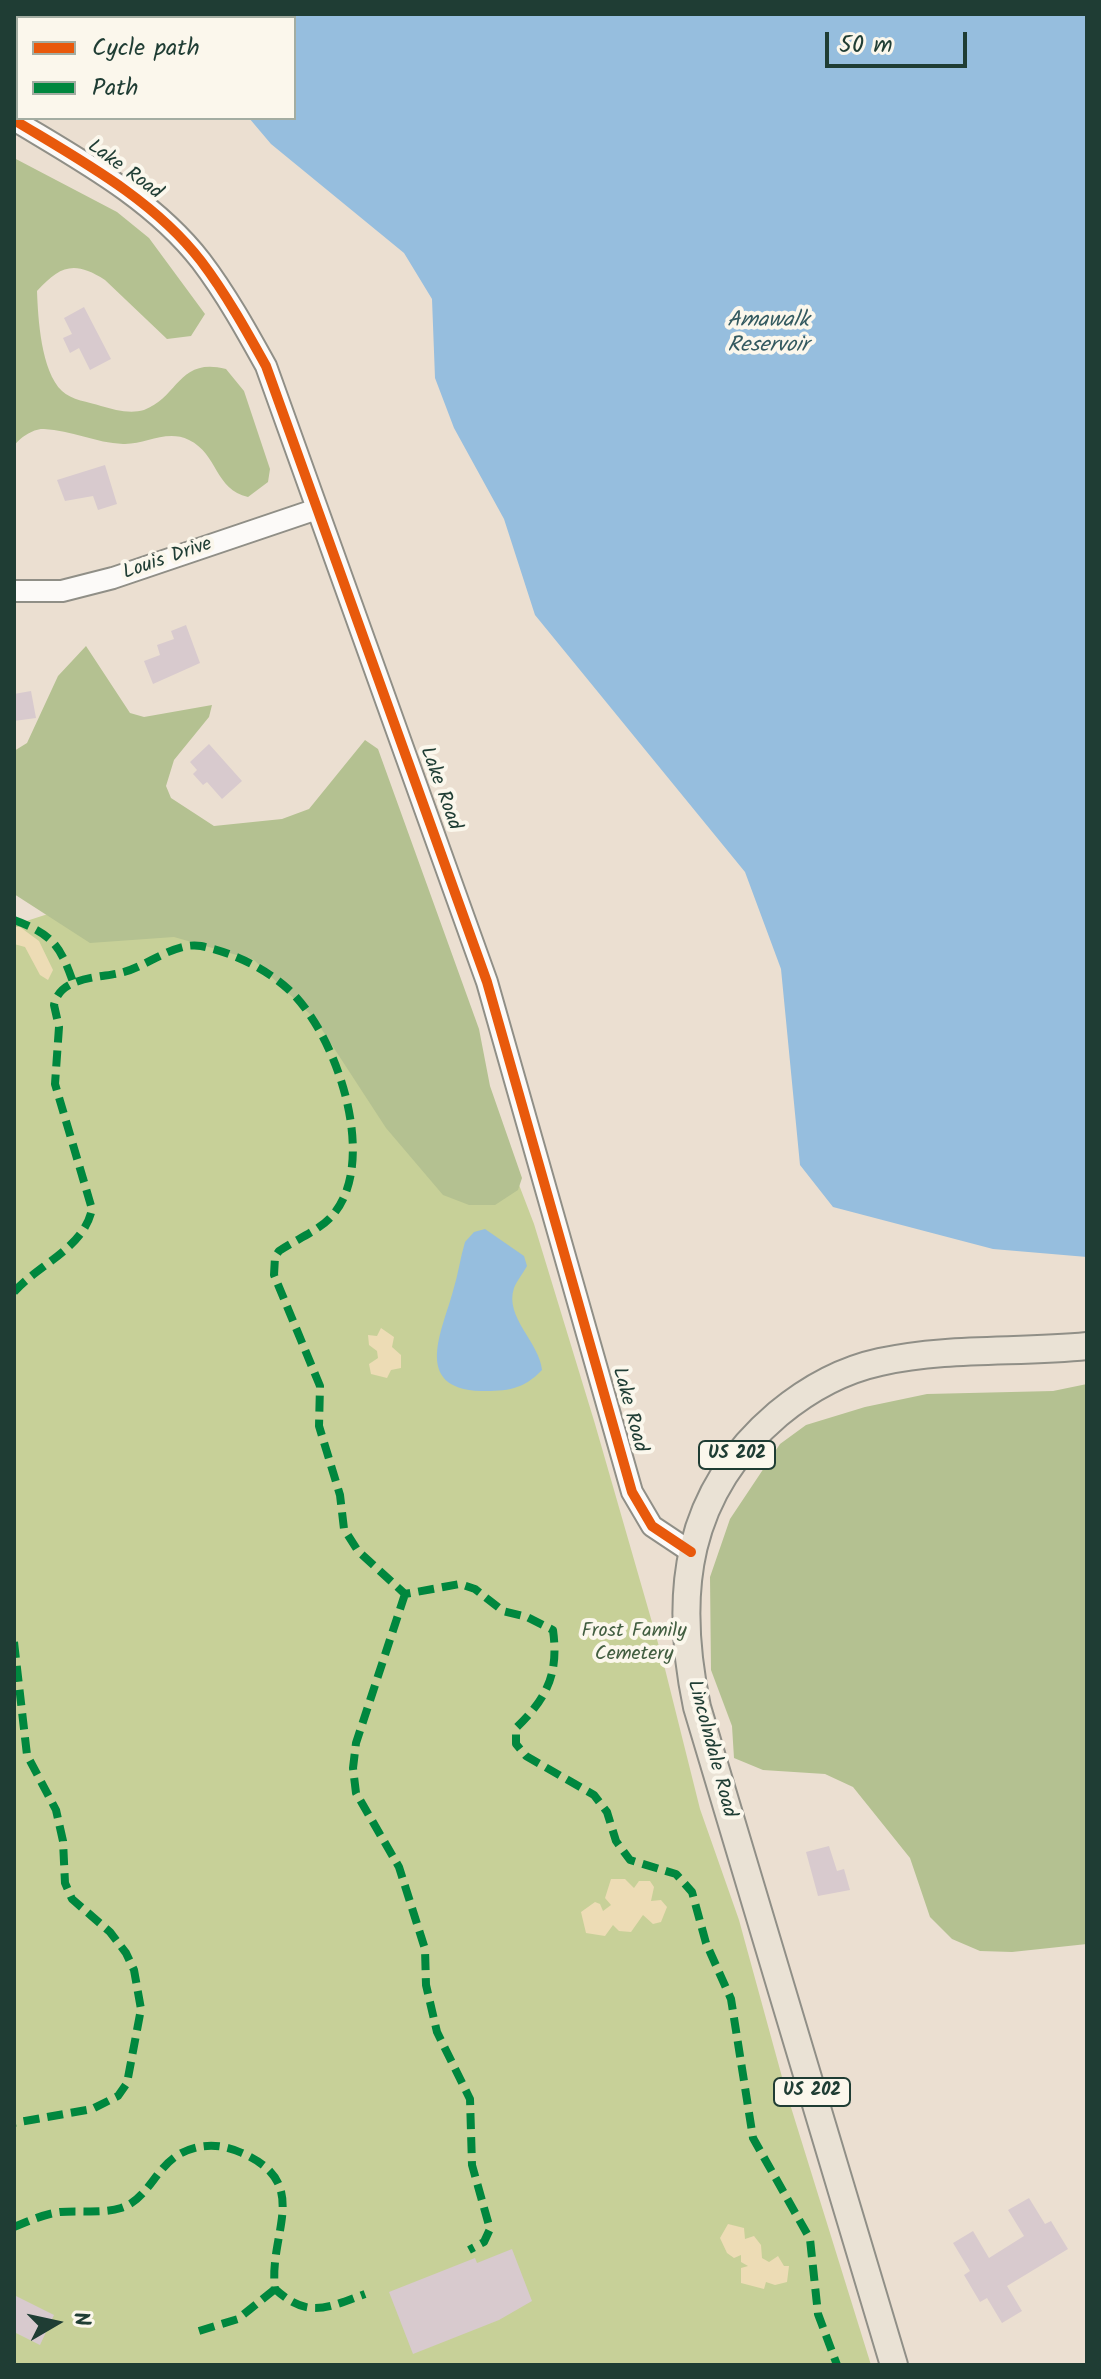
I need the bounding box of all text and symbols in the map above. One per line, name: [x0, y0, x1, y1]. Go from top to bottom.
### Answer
legend: [16, 16, 296, 120]
scale bar: [829, 16, 971, 66]
text: 50 m: [839, 26, 893, 65]
text: Cycle path: [92, 29, 200, 68]
text: Path: [92, 69, 138, 108]
street label: Lake Road: [82, 136, 166, 206]
water label: Amawalk Reservoir: [727, 309, 809, 360]
street label: Louis Drive: [120, 534, 216, 586]
street label: Lake Road: [413, 744, 465, 834]
street label: Lake Road: [605, 1365, 651, 1455]
road number: US 202: [699, 1441, 775, 1469]
park label: Frost Family Cemetery: [581, 1621, 687, 1668]
street label: Lincolndale Road: [680, 1678, 740, 1820]
road number: US 202: [774, 2078, 850, 2106]
north arrow: [16, 2283, 96, 2363]
text: N: [62, 2310, 99, 2329]

